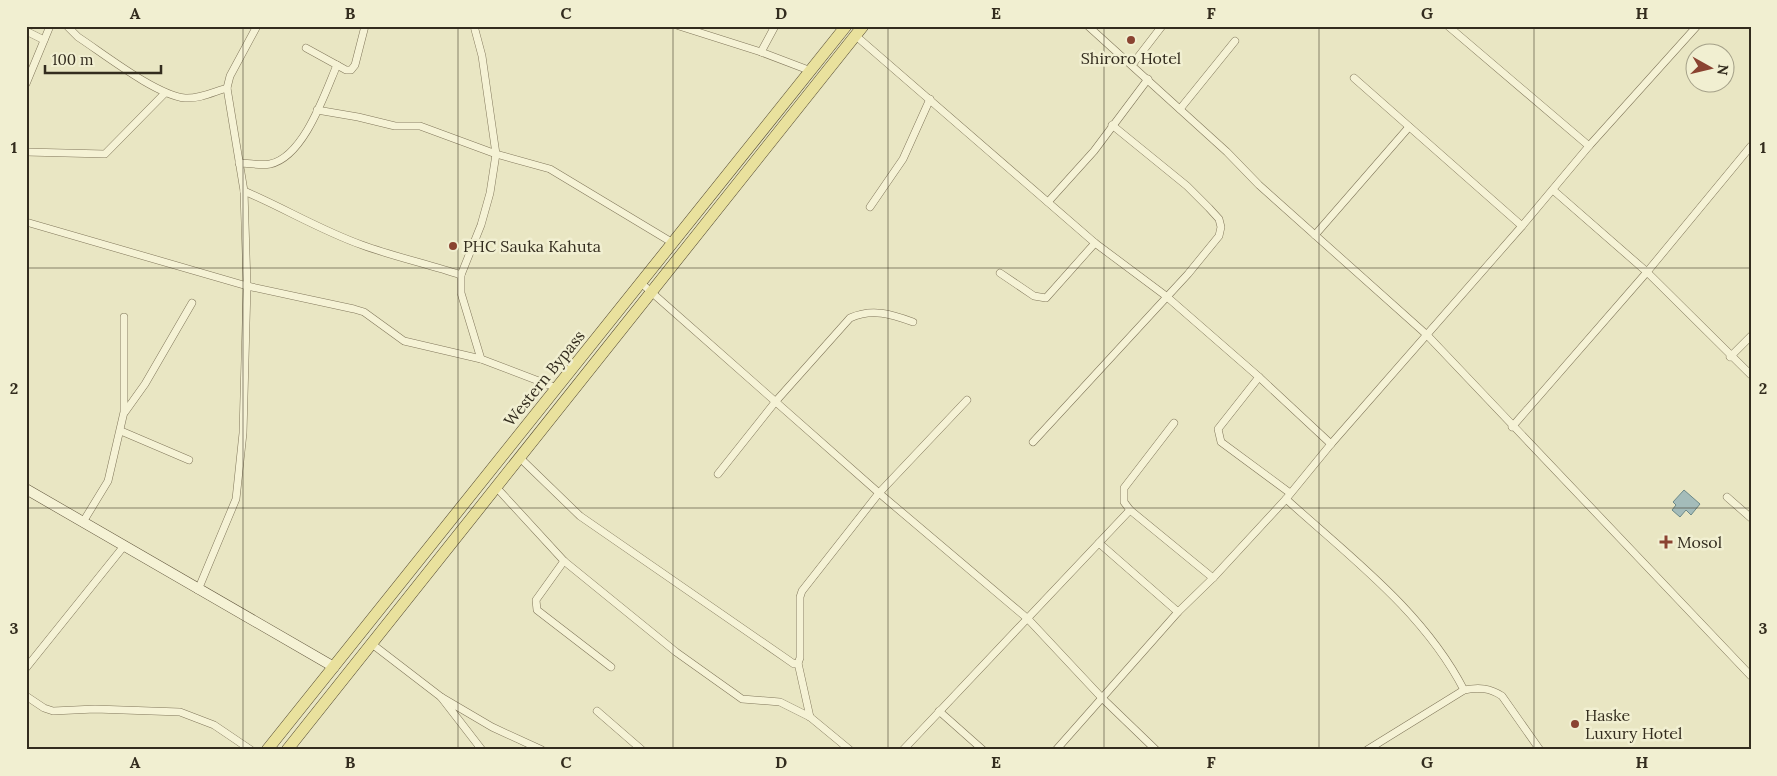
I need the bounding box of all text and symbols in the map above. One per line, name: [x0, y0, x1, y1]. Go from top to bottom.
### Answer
text: A: [130, 3, 141, 23]
text: B: [345, 3, 356, 23]
text: C: [560, 3, 572, 23]
text: D: [775, 3, 787, 23]
text: E: [991, 3, 1001, 23]
text: F: [1206, 3, 1216, 23]
text: G: [1421, 3, 1433, 23]
text: H: [1636, 3, 1649, 23]
marker: Shiroro Hotel: [1125, 34, 1137, 46]
scale bar: [45, 42, 161, 74]
north arrow: [1684, 42, 1734, 92]
place label: Shiroro Hotel: [1081, 48, 1181, 68]
text: 100 m: [52, 50, 93, 69]
text: N: [1713, 63, 1733, 77]
text: 1: [11, 137, 17, 157]
text: 1: [1760, 137, 1766, 157]
place label: PHC Sauka Kahuta: [463, 236, 601, 256]
marker: PHC Sauka Kahuta: [447, 240, 459, 252]
street label: Western Bypass: [499, 326, 589, 430]
text: 2: [10, 378, 18, 398]
text: 2: [1759, 378, 1767, 398]
place label: Mosol: [1677, 532, 1722, 552]
marker: Mosol: [1659, 535, 1673, 549]
text: 3: [10, 618, 19, 638]
text: 3: [1759, 618, 1768, 638]
place label: Haske Luxury Hotel: [1585, 705, 1682, 743]
marker: Haske Luxury Hotel: [1569, 718, 1581, 730]
text: A: [130, 752, 141, 772]
text: B: [345, 752, 356, 772]
text: C: [560, 752, 572, 772]
text: D: [775, 752, 787, 772]
text: E: [991, 752, 1001, 772]
text: F: [1206, 752, 1216, 772]
text: G: [1421, 752, 1433, 772]
text: H: [1636, 752, 1649, 772]

